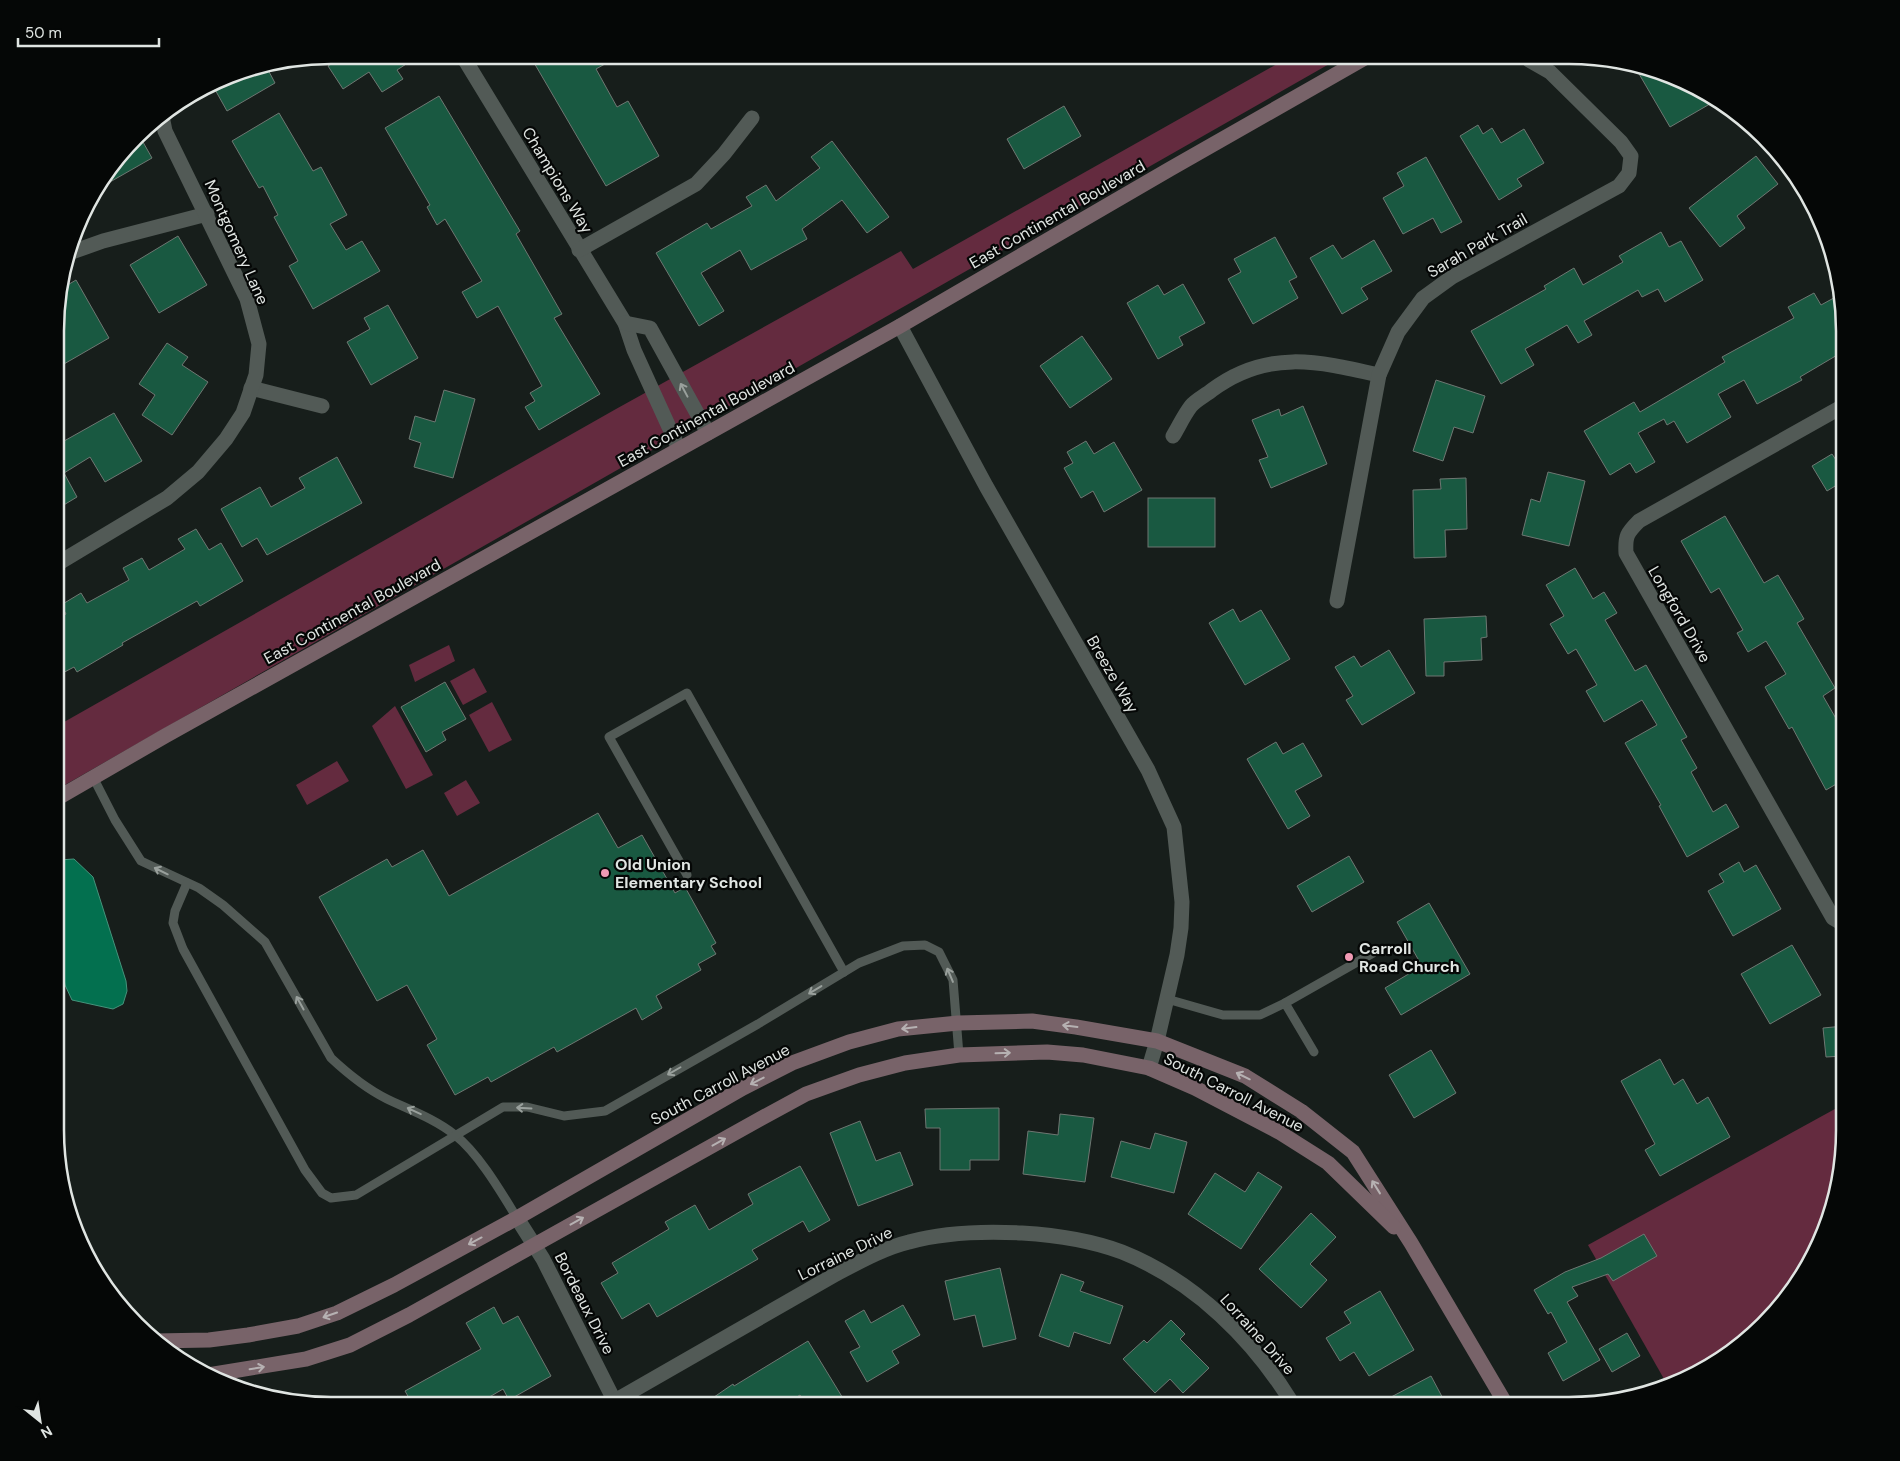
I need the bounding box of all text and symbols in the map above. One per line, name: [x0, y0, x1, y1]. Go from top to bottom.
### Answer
scale bar: [18, 15, 159, 47]
text: 50 m: [25, 23, 62, 43]
street label: Champions Way: [518, 123, 598, 237]
street label: East Continental Boulevard: [966, 155, 1149, 273]
street label: Montgomery Lane: [200, 177, 273, 308]
street label: Sarah Park Trail: [1423, 208, 1531, 283]
street label: East Continental Boulevard: [614, 357, 799, 472]
one-way arrow: [679, 383, 689, 398]
street label: East Continental Boulevard: [260, 554, 445, 669]
street label: Longford Drive: [1643, 562, 1716, 666]
street label: Breeze Way: [1082, 632, 1143, 717]
place label: Old Union Elementary School: [615, 854, 762, 893]
one-way arrow: [153, 866, 168, 876]
marker: Old Union Elementary School: [599, 867, 611, 879]
place label: Carroll Road Church: [1359, 938, 1460, 977]
marker: Carroll Road Church: [1343, 951, 1355, 963]
one-way arrow: [945, 968, 955, 983]
one-way arrow: [808, 985, 822, 995]
one-way arrow: [295, 995, 305, 1010]
one-way arrow: [1063, 1021, 1079, 1031]
one-way arrow: [902, 1023, 918, 1033]
street label: South Carroll Avenue: [647, 1039, 793, 1130]
street label: South Carroll Avenue: [1160, 1048, 1307, 1137]
one-way arrow: [995, 1049, 1011, 1058]
one-way arrow: [667, 1067, 682, 1077]
one-way arrow: [1236, 1071, 1251, 1080]
one-way arrow: [750, 1077, 765, 1086]
one-way arrow: [516, 1103, 532, 1112]
one-way arrow: [407, 1105, 422, 1115]
one-way arrow: [711, 1136, 725, 1146]
one-way arrow: [1371, 1181, 1381, 1195]
one-way arrow: [569, 1216, 584, 1225]
street label: Lorraine Drive: [795, 1222, 896, 1285]
one-way arrow: [467, 1236, 482, 1246]
street label: Bordeaux Drive: [550, 1249, 619, 1358]
street label: Lorraine Drive: [1216, 1289, 1300, 1379]
one-way arrow: [323, 1311, 338, 1320]
one-way arrow: [248, 1363, 264, 1373]
north arrow: [15, 1396, 65, 1446]
text: N: [38, 1422, 55, 1443]

